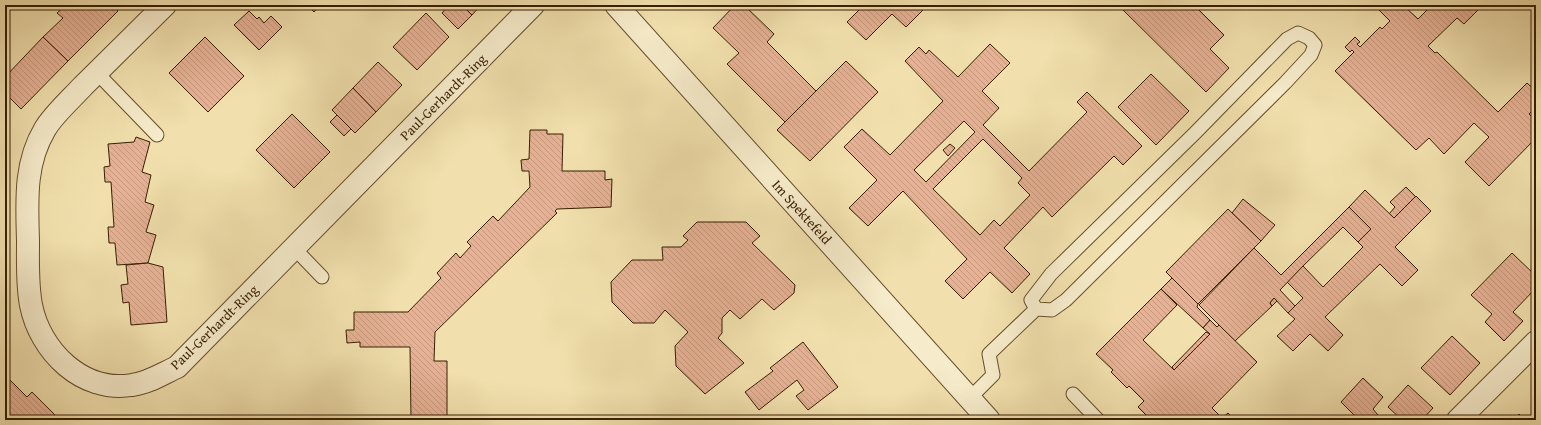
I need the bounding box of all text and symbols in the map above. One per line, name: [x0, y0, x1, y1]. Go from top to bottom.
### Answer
street label: Paul-Gerhardt-Ring: [395, 49, 491, 145]
street label: Im Spektefeld: [768, 175, 837, 249]
street label: Paul-Gerhardt-Ring: [166, 280, 262, 374]

